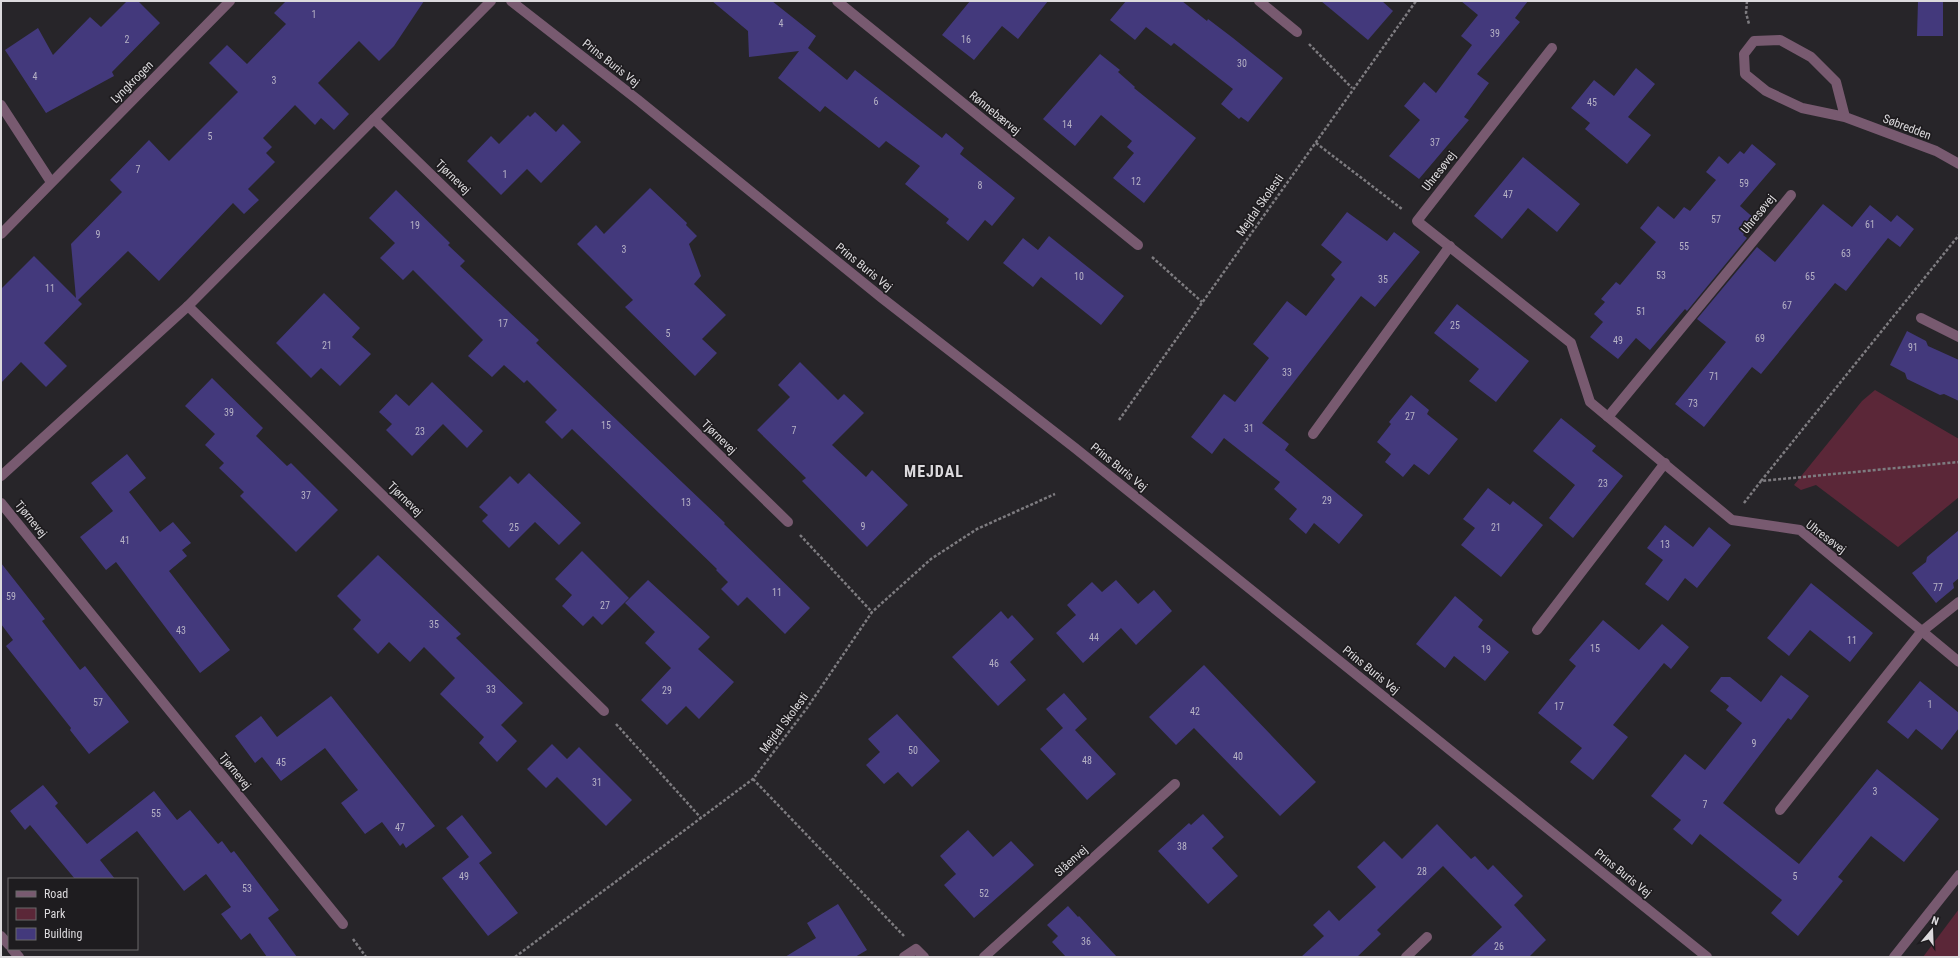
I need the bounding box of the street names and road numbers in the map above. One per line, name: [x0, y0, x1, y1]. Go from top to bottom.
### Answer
street label: Prins Buris Vej: [580, 36, 642, 90]
street label: Lyngkrogen: [108, 58, 156, 106]
street label: Rønnebærvej: [967, 88, 1023, 138]
street label: Søbredden: [1881, 111, 1933, 143]
street label: Uhresøvej: [1419, 148, 1459, 194]
street label: Tjørnevej: [433, 157, 473, 197]
street label: Mejdal Skolesti: [1234, 171, 1286, 239]
street label: Uhresøvej: [1738, 192, 1778, 236]
street label: Prins Buris Vej: [833, 240, 895, 294]
street label: Tjørnevej: [699, 417, 739, 457]
street label: Prins Buris Vej: [1088, 440, 1150, 494]
street label: Tjørnevej: [385, 479, 425, 519]
street label: Tjørnevej: [12, 498, 50, 540]
street label: Uhresøvej: [1803, 517, 1849, 557]
street label: Prins Buris Vej: [1340, 643, 1402, 697]
street label: Mejdal Skolesti: [757, 690, 811, 756]
street label: Tjørnevej: [216, 750, 254, 792]
street label: Slåenvej: [1052, 843, 1090, 879]
street label: Prins Buris Vej: [1592, 846, 1654, 900]

